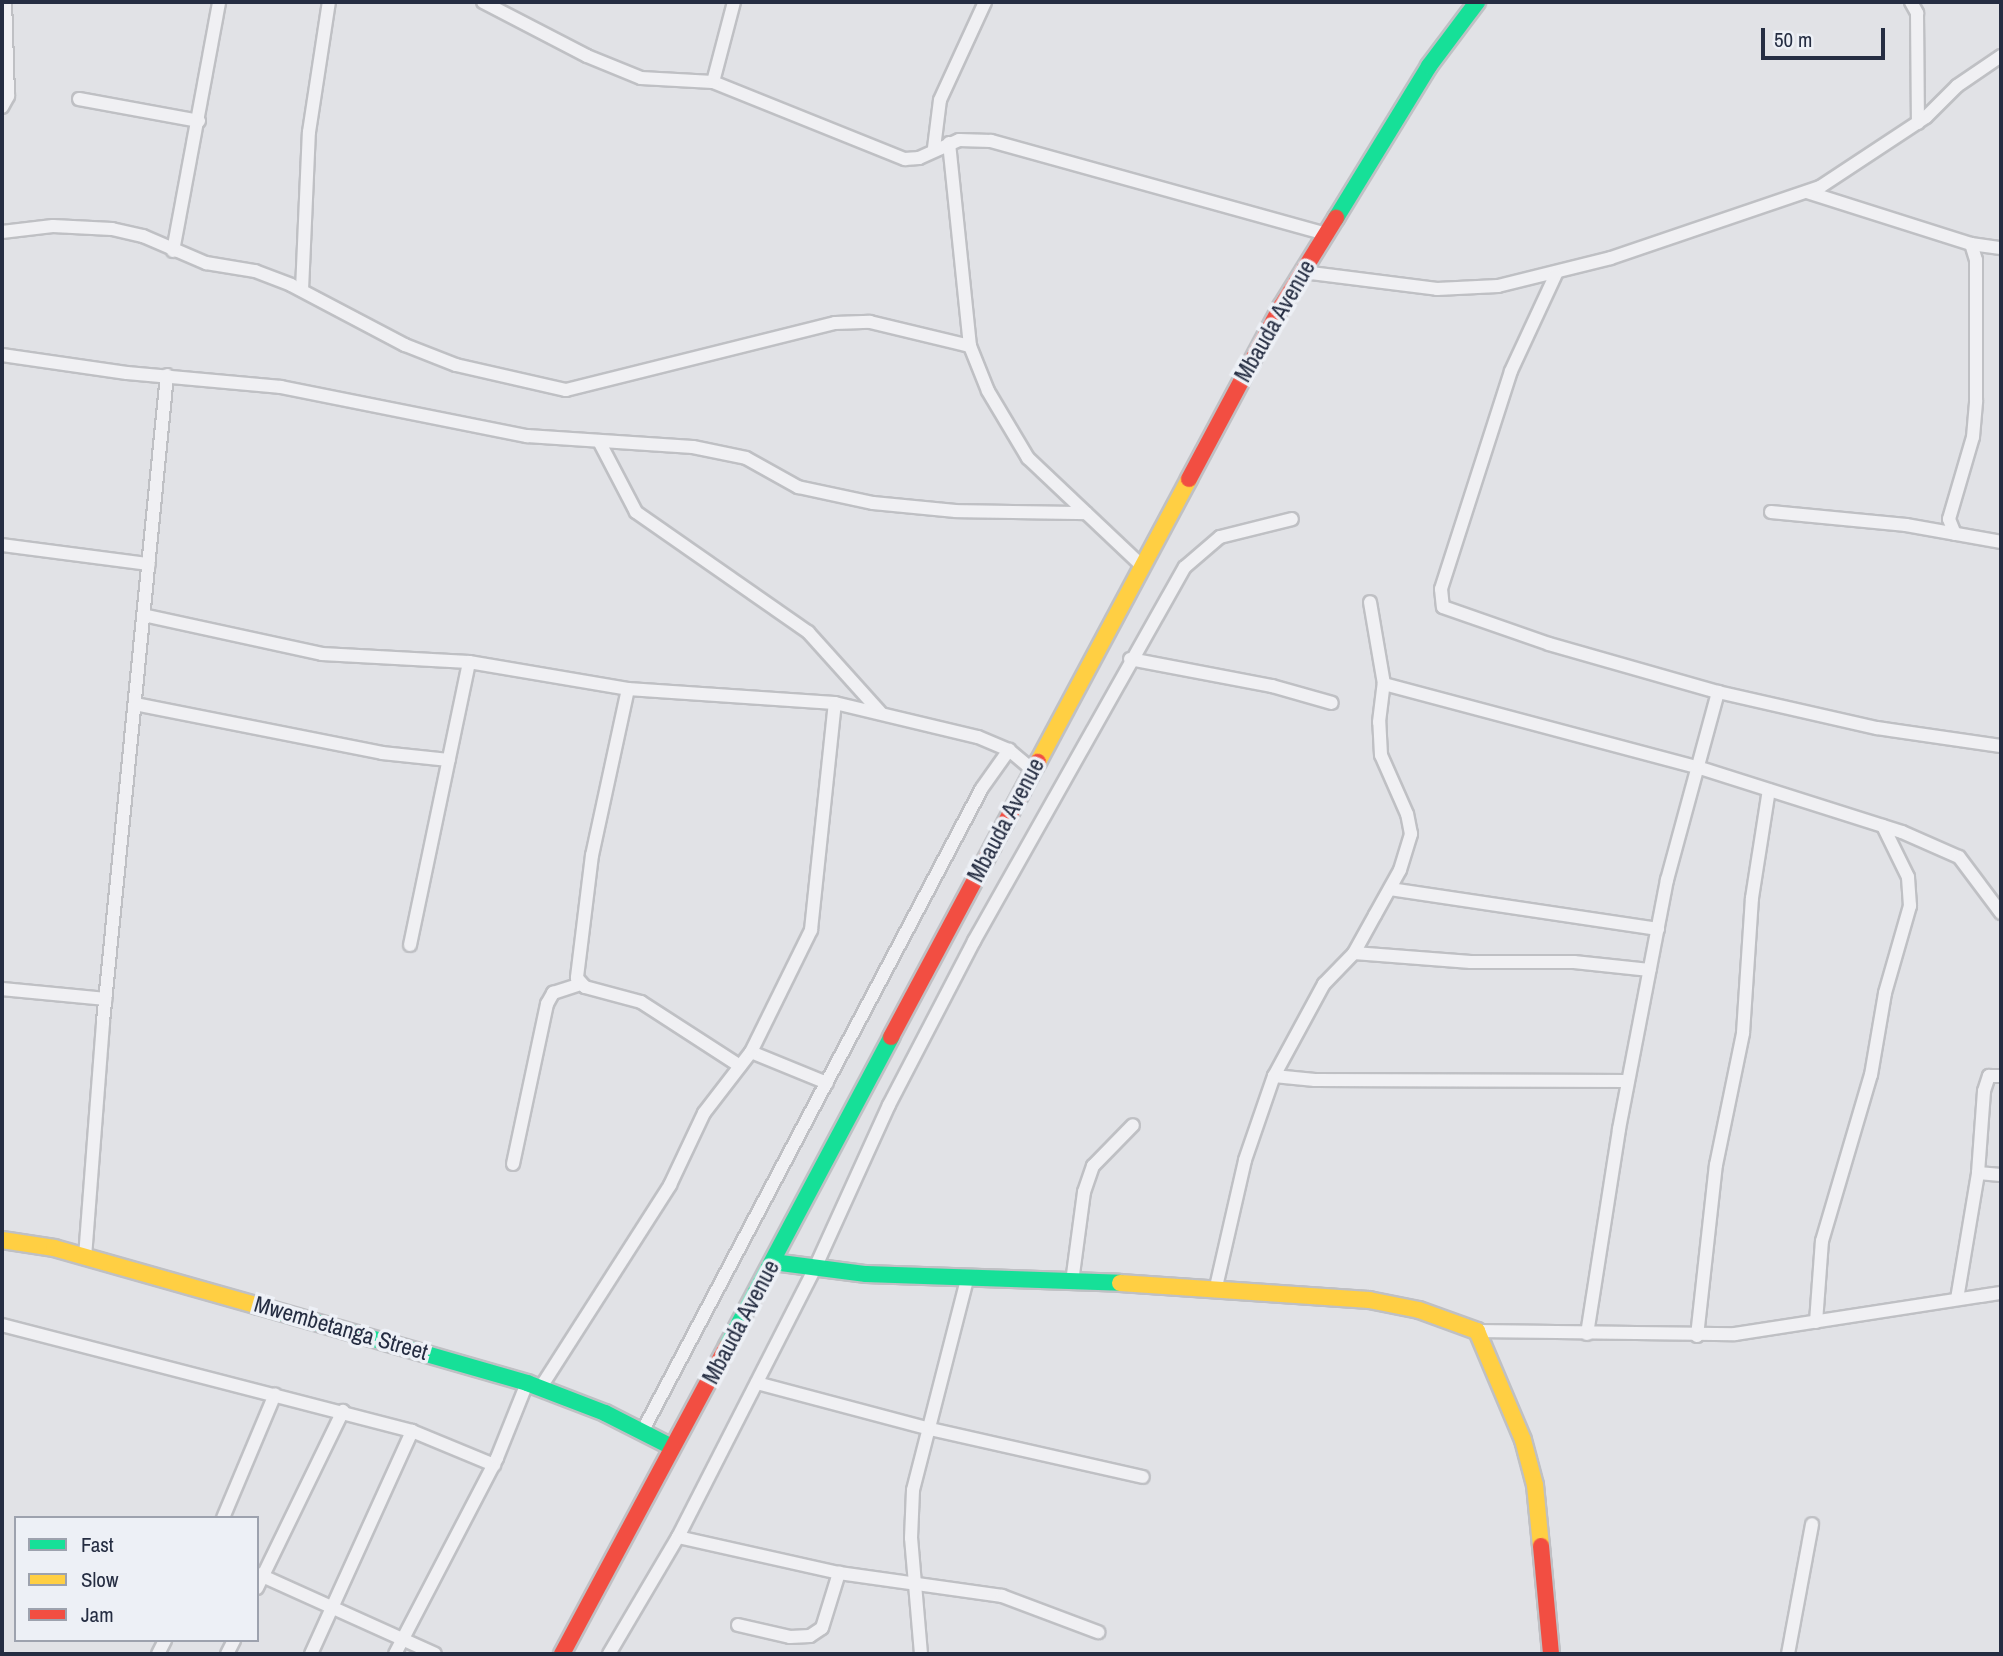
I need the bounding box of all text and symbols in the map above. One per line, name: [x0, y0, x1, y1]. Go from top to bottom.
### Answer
scale bar: [1765, 14, 1889, 58]
text: 50 m: [1774, 25, 1812, 54]
street label: Mbauda Avenue: [1229, 255, 1321, 387]
street label: Mbauda Avenue: [962, 753, 1050, 887]
street label: Mbauda Avenue: [697, 1255, 785, 1389]
street label: Mwembetanga Street: [251, 1290, 431, 1366]
legend: [14, 1516, 259, 1642]
text: Fast: [81, 1530, 114, 1559]
text: Slow: [81, 1565, 118, 1594]
text: Jam: [81, 1600, 114, 1629]

